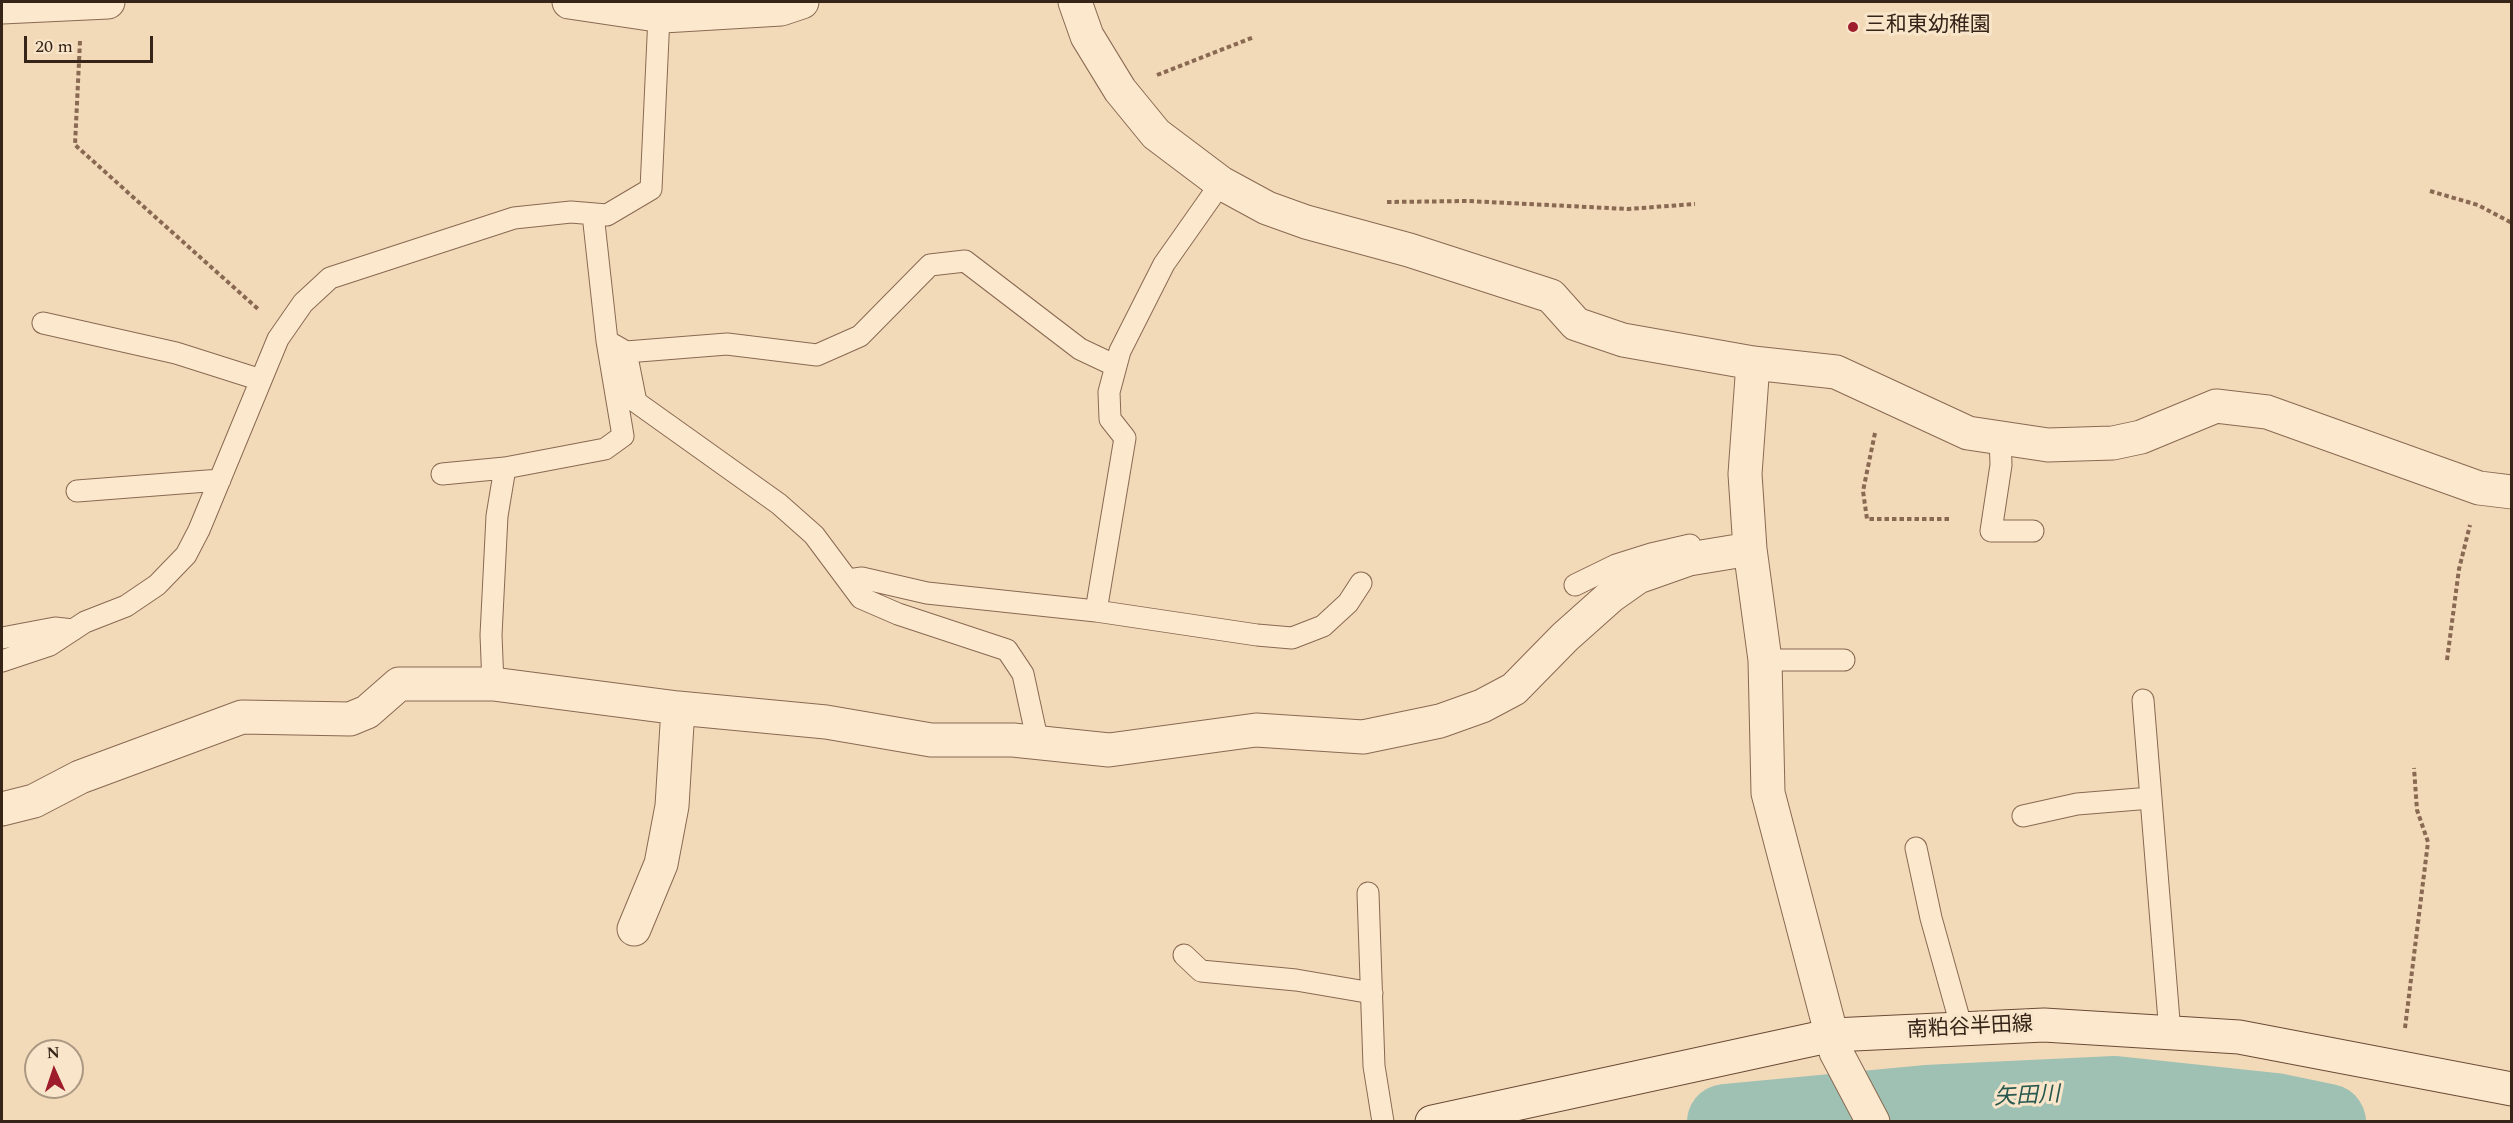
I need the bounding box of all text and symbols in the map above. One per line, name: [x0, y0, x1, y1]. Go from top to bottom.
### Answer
place label: 三和東幼稚園: [1865, 14, 1991, 40]
marker: 三和東幼稚園: [1846, 20, 1860, 34]
scale bar: [27, 24, 156, 62]
text: 20 m: [35, 33, 73, 60]
street label: 南粕谷半田線: [1906, 1013, 2034, 1045]
north arrow: [24, 1039, 84, 1099]
text: N: [46, 1041, 60, 1065]
water label: 矢田川: [1993, 1083, 2061, 1113]

